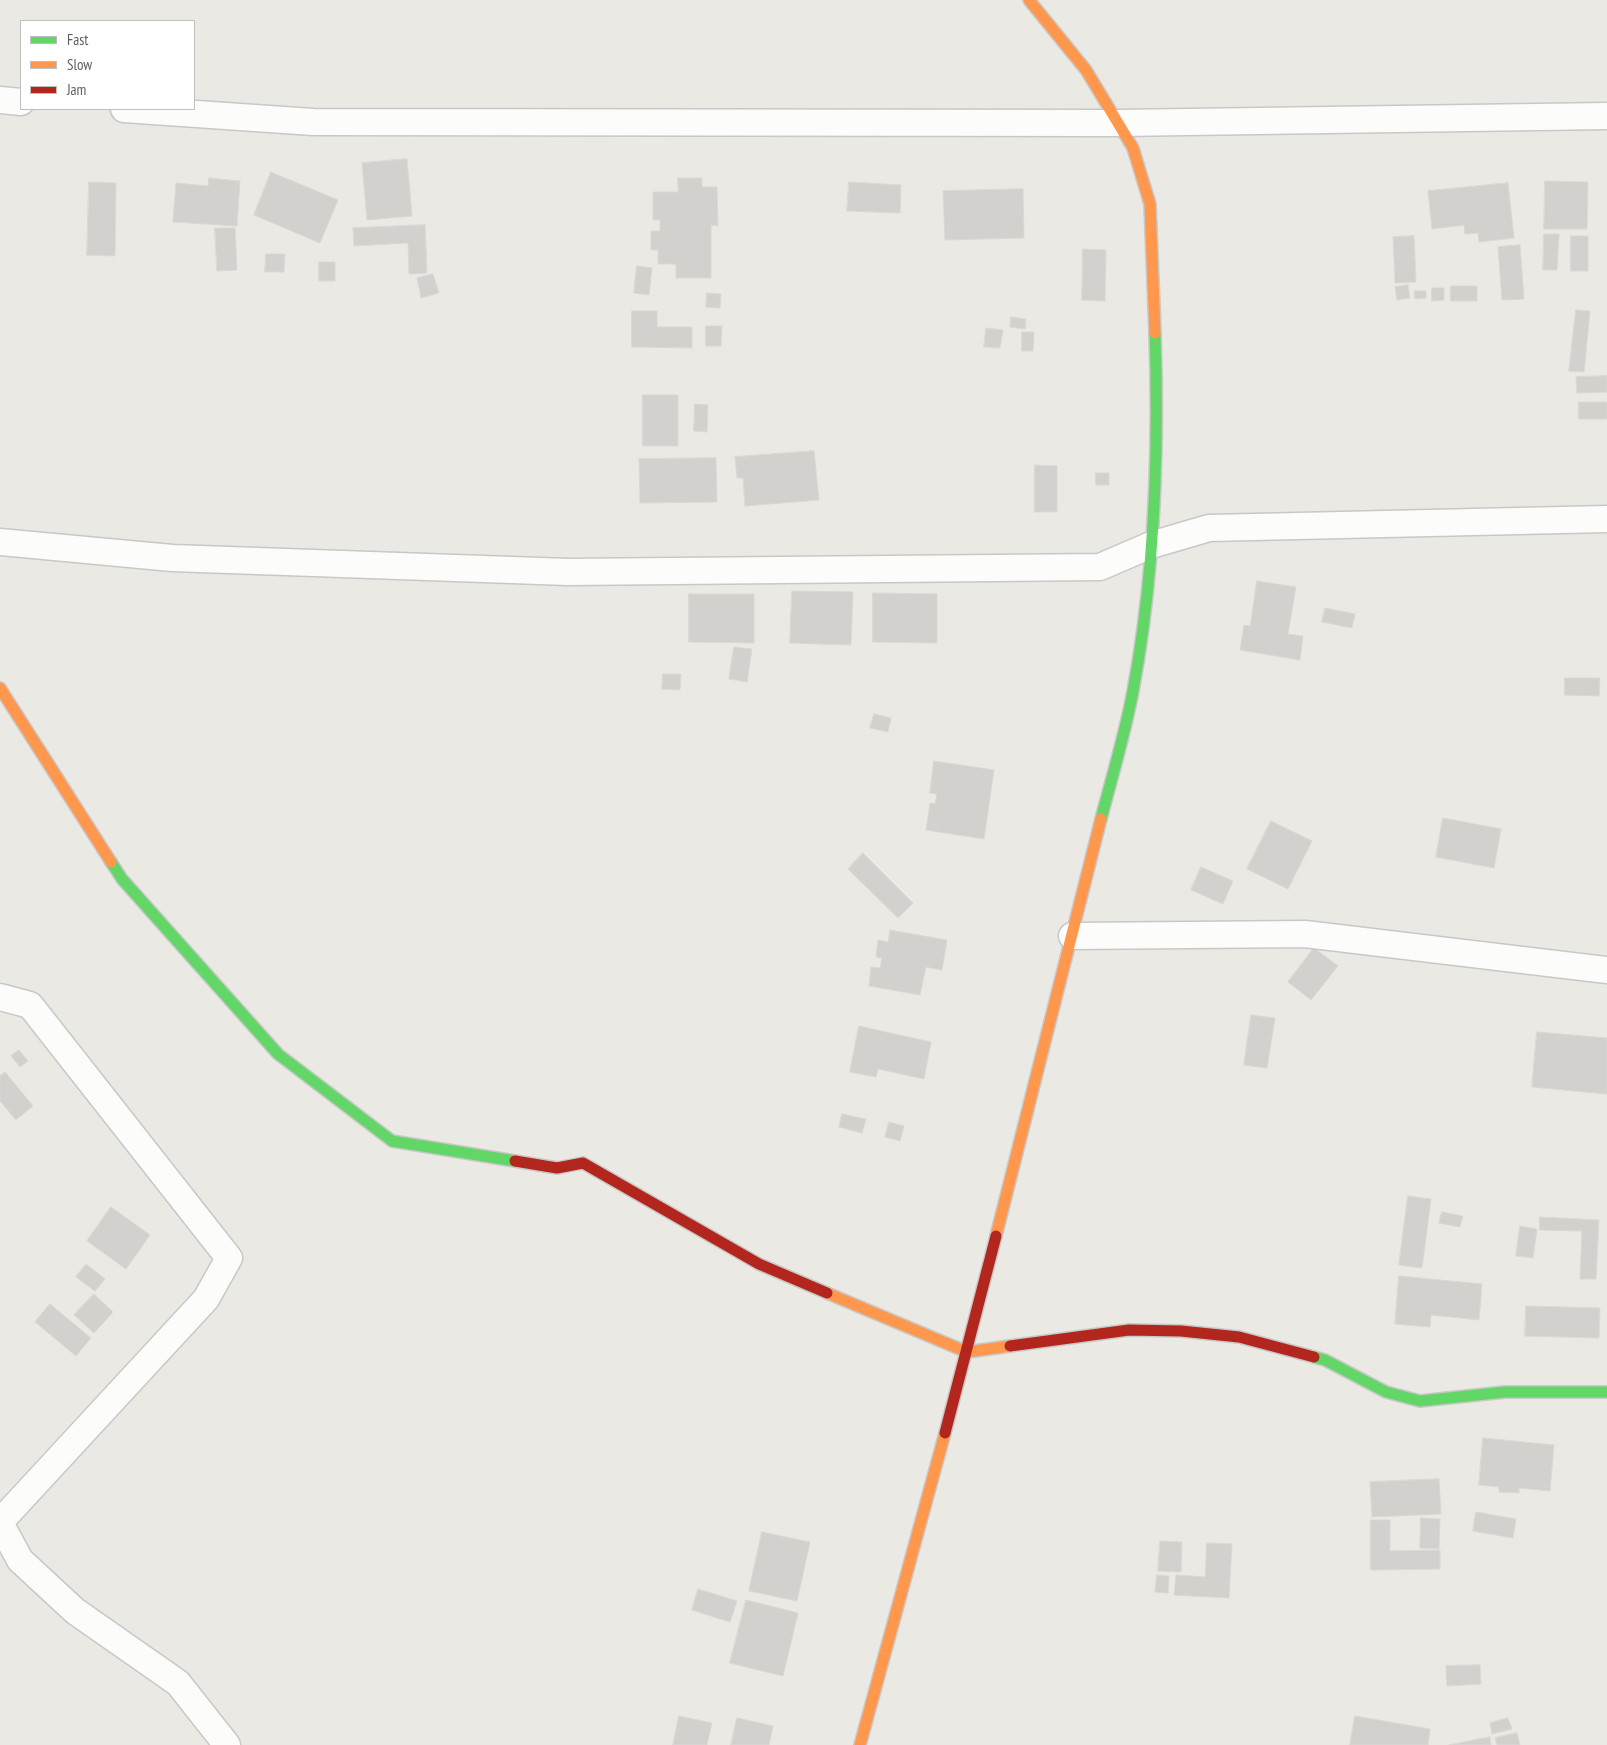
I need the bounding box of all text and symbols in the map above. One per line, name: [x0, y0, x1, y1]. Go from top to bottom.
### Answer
legend: [20, 20, 195, 110]
text: Fast: [67, 30, 88, 49]
text: Slow: [67, 55, 92, 74]
text: Jam: [67, 80, 86, 99]

